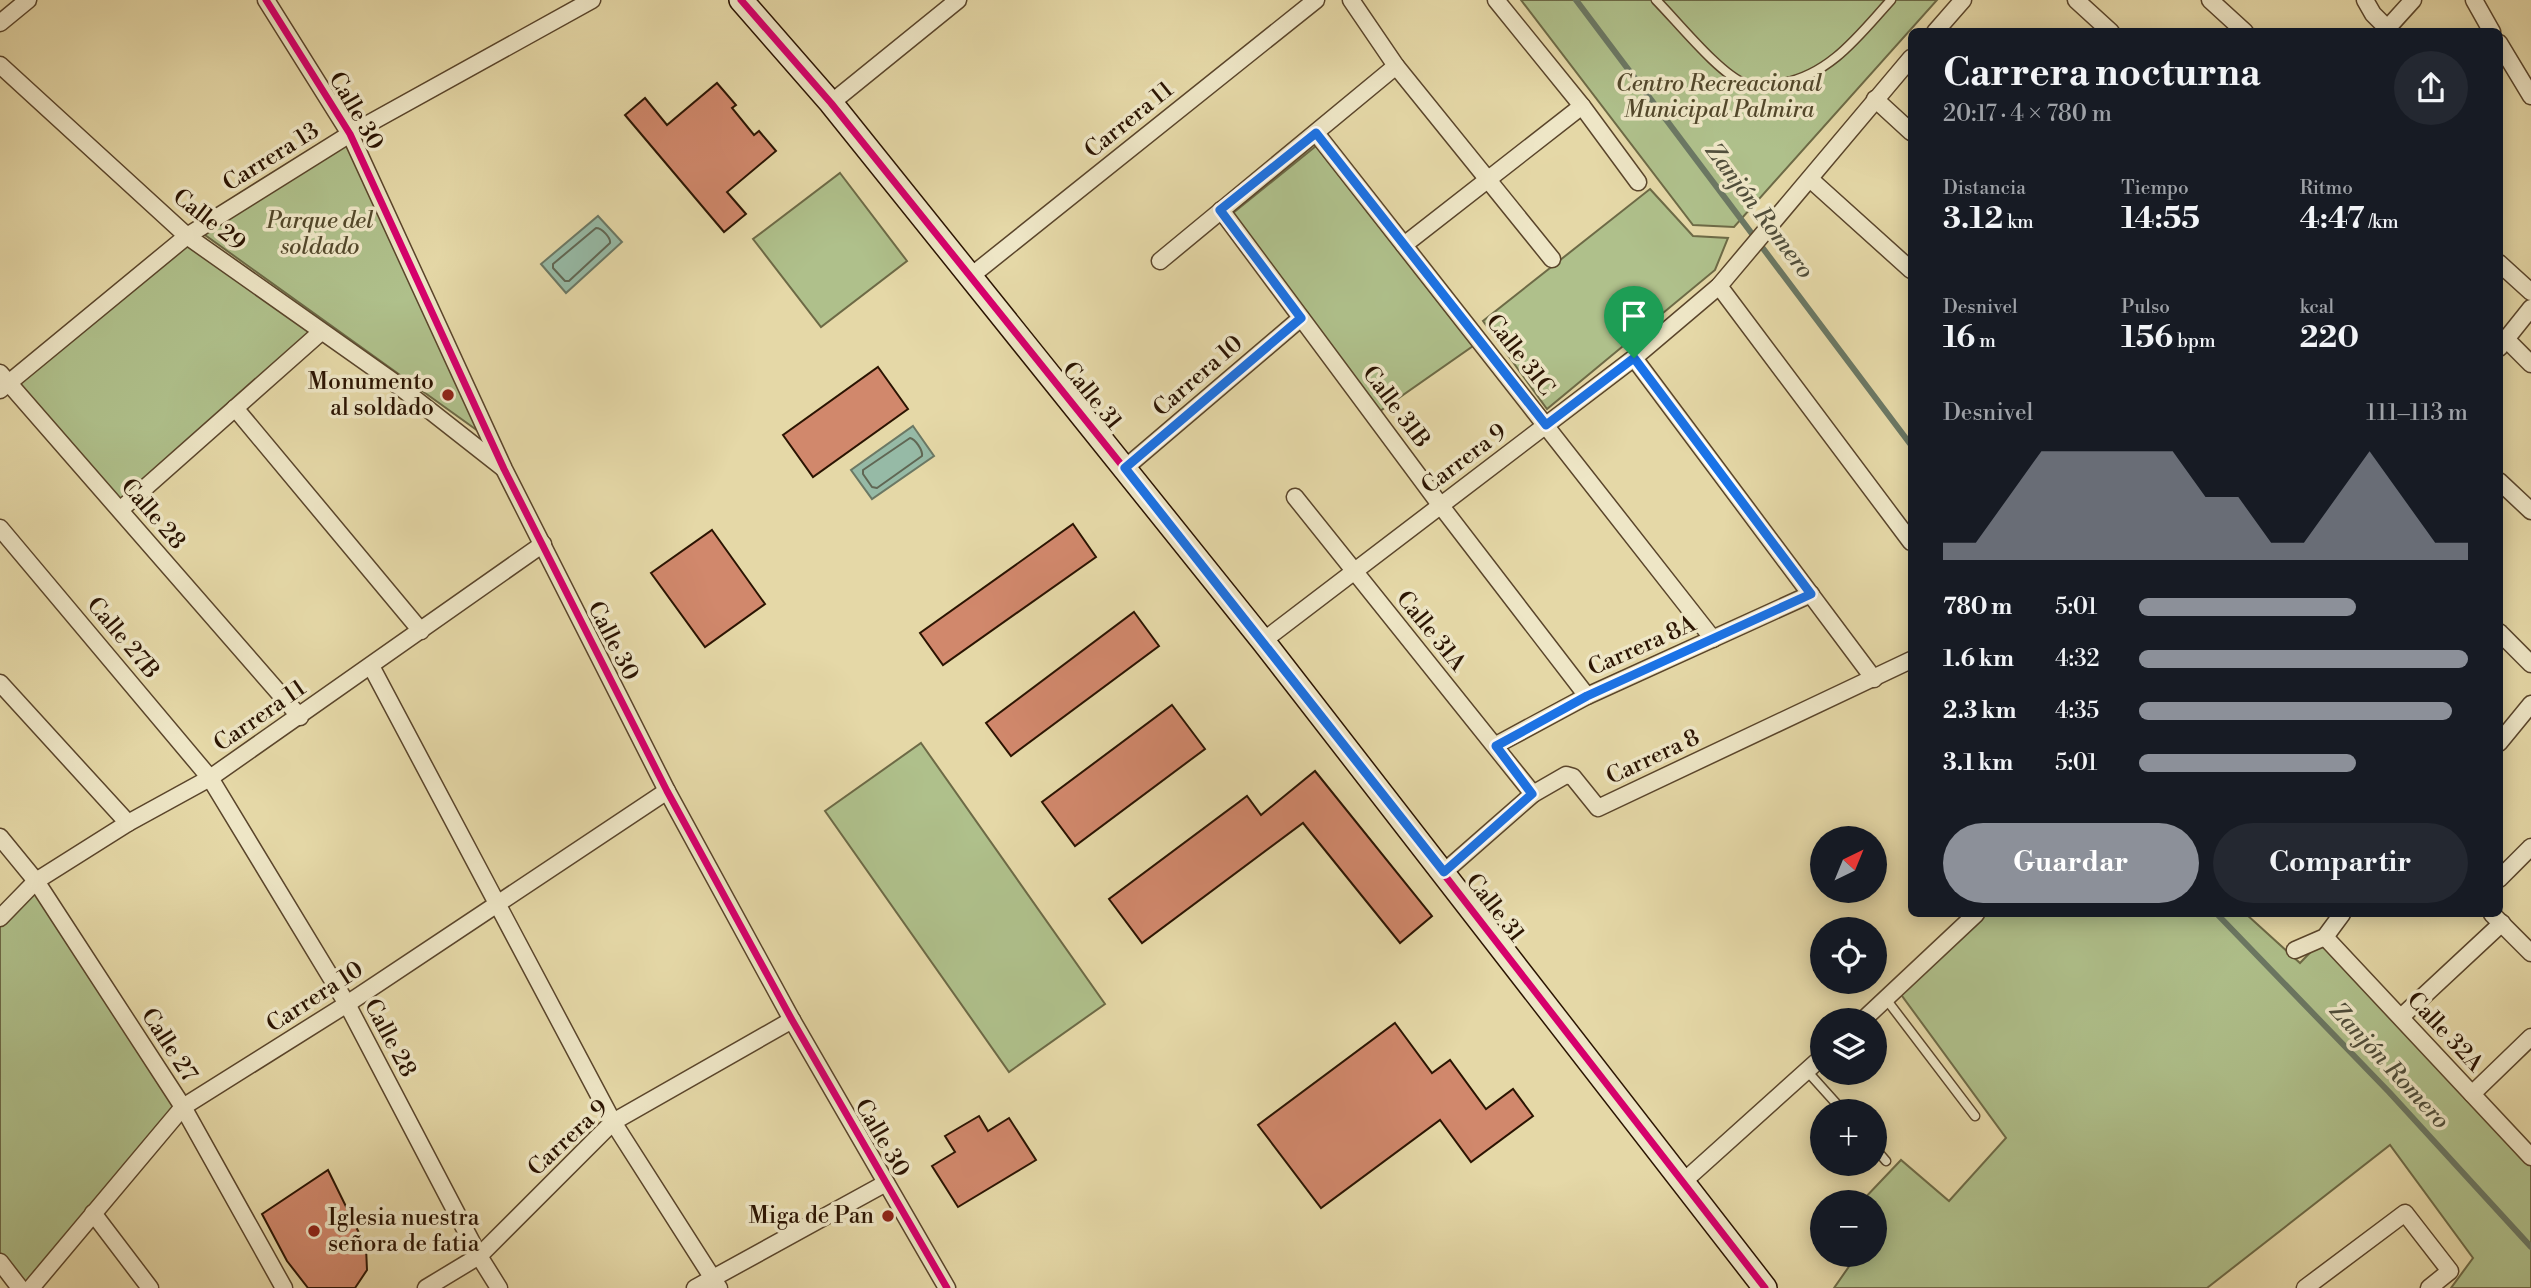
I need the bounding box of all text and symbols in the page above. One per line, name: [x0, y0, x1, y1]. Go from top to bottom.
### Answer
text: Carrera nocturna: [1943, 50, 2261, 97]
button: share: [2394, 51, 2468, 125]
street label: Calle 30: [323, 67, 389, 155]
park label: Centro Recreacional Municipal Palmira: [1616, 70, 1823, 124]
street label: Carrera 11: [1079, 76, 1179, 164]
text: 20:17 · 4 × 780 m: [1943, 100, 2112, 128]
street label: Carrera 13: [218, 117, 324, 197]
water label: Zanjón Romero: [1698, 137, 1820, 285]
text: Distancia: [1943, 176, 2026, 200]
text: Tiempo: [2121, 176, 2189, 200]
text: Ritmo: [2300, 176, 2353, 200]
street label: Calle 29: [167, 183, 251, 257]
text: 3.12: [1943, 200, 2003, 238]
text: 14:55: [2121, 200, 2200, 238]
text: 4:47: [2300, 200, 2364, 238]
park label: Parque del soldado: [266, 207, 374, 261]
text: km: [2003, 210, 2034, 234]
text: /km: [2364, 210, 2399, 234]
pin: [1604, 286, 1664, 358]
text: Desnivel: [1943, 295, 2018, 319]
text: Pulso: [2121, 295, 2170, 319]
text: kcal: [2300, 295, 2334, 319]
icon: arrive: [1615, 297, 1653, 335]
street label: Calle 31C: [1480, 309, 1560, 401]
text: 16: [1943, 319, 1975, 357]
text: 156: [2121, 319, 2173, 357]
text: 220: [2300, 319, 2359, 357]
street label: Carrera 10: [1147, 329, 1249, 423]
text: m: [1975, 329, 1996, 353]
text: bpm: [2173, 329, 2216, 353]
street label: Calle 31: [1056, 356, 1128, 436]
street label: Calle 31B: [1356, 360, 1436, 454]
place label: Monumento al soldado: [308, 368, 434, 422]
marker: Monumento al soldado: [440, 387, 456, 403]
text: Desnivel: [1943, 399, 2033, 427]
text: 111–113 m: [2366, 399, 2468, 427]
street label: Carrera 9: [1416, 418, 1512, 500]
street label: Calle 28: [115, 473, 191, 555]
street label: Calle 31A: [1390, 585, 1473, 678]
street label: Calle 27B: [81, 591, 165, 685]
text: 780 m: [1943, 593, 2012, 621]
text: 5:01: [2055, 593, 2097, 621]
street label: Calle 30: [581, 597, 645, 685]
street label: Carrera 8A: [1584, 609, 1701, 682]
text: 1.6 km: [1943, 645, 2014, 673]
text: 4:32: [2055, 645, 2100, 673]
street label: Carrera 11: [209, 674, 312, 758]
text: 2.3 km: [1943, 697, 2016, 725]
text: 4:35: [2055, 697, 2099, 725]
street label: Carrera 8: [1602, 723, 1704, 791]
text: 3.1 km: [1943, 749, 2013, 777]
text: 5:01: [2055, 749, 2097, 777]
button: Guardar: [1943, 823, 2199, 903]
button: Compartir: [2213, 823, 2468, 903]
north arrow: [1810, 826, 1886, 903]
map controls: [1810, 826, 1887, 1267]
street label: Calle 31: [1460, 868, 1531, 948]
button: locate: [1810, 917, 1887, 994]
street label: Carrera 10: [261, 955, 369, 1039]
street label: Calle 32A: [2401, 986, 2490, 1079]
street label: Calle 28: [358, 994, 422, 1082]
water label: Zanjón Romero: [2323, 996, 2455, 1136]
street label: Calle 27: [135, 1003, 203, 1087]
button: layers: [1810, 1008, 1887, 1085]
street label: Carrera 9: [522, 1094, 614, 1182]
street label: Calle 30: [849, 1094, 915, 1182]
button: +: [1810, 1099, 1887, 1176]
button: −: [1810, 1190, 1887, 1267]
place label: Miga de Pan: [748, 1202, 874, 1230]
place label: Iglesia nuestra señora de fatia: [328, 1204, 480, 1258]
marker: Miga de Pan: [880, 1208, 896, 1224]
marker: Iglesia nuestra señora de fatia: [306, 1223, 322, 1239]

